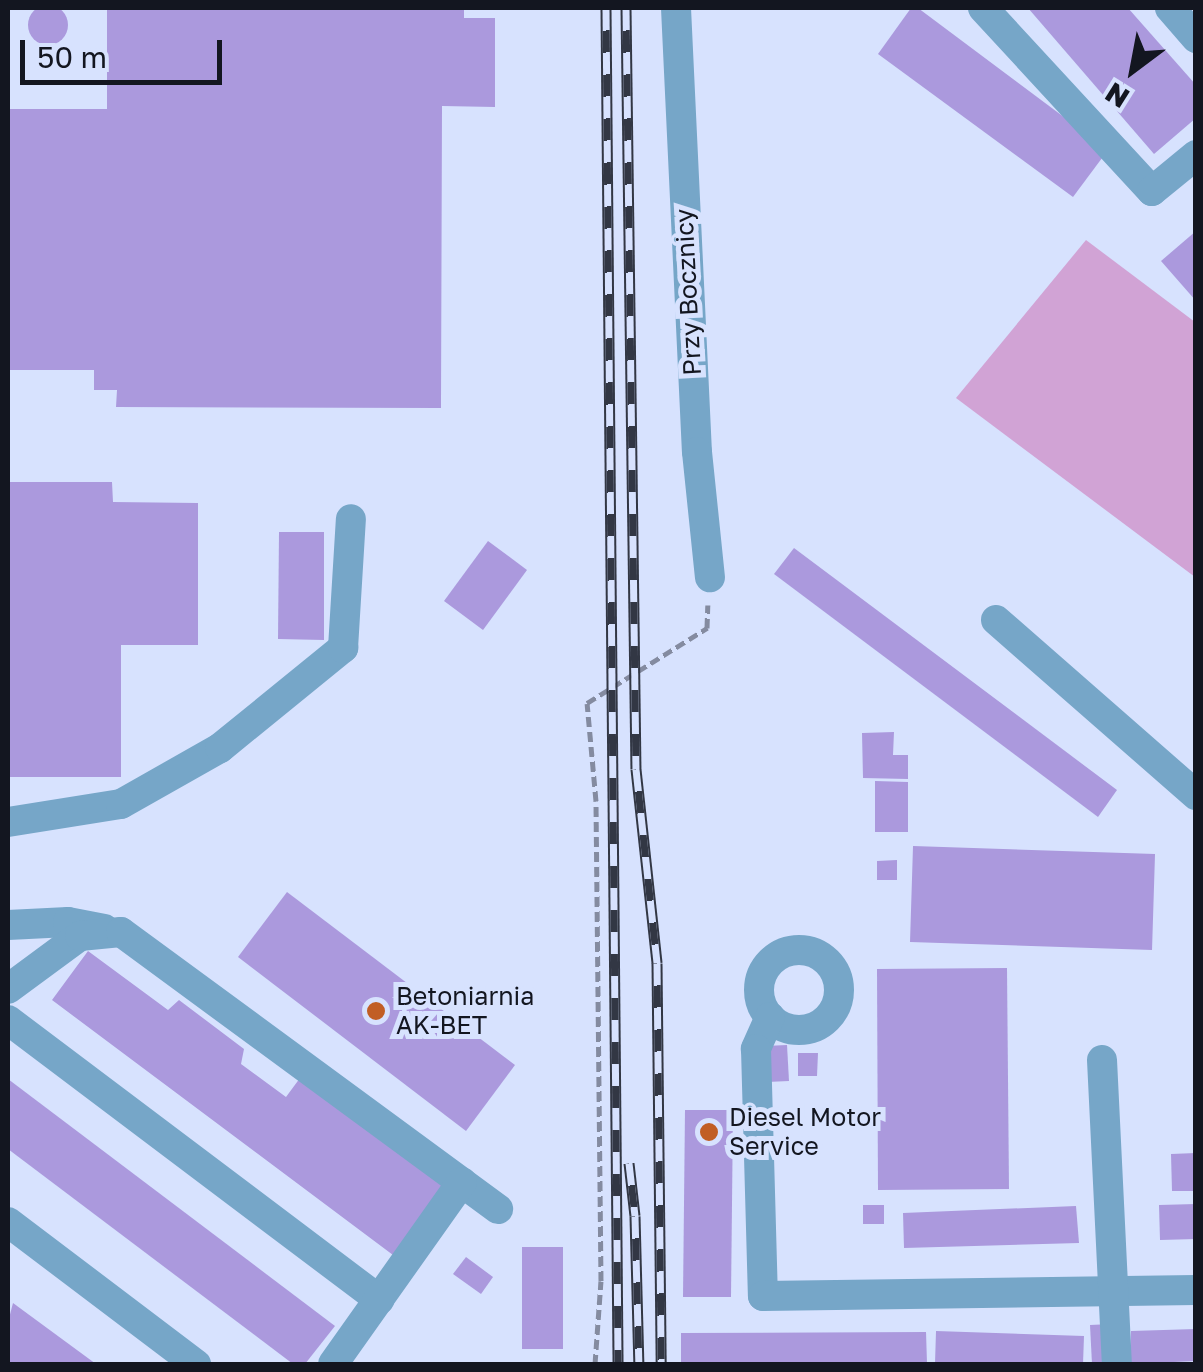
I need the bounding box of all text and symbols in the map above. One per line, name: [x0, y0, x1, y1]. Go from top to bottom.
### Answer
scale bar: [25, 20, 228, 82]
north arrow: [1083, 20, 1183, 120]
text: 50 m: [37, 39, 107, 75]
text: N: [1099, 76, 1135, 115]
street label: Przy Bocznicy: [669, 208, 707, 376]
place label: Betoniarnia AK-BET: [396, 982, 534, 1041]
marker: Betoniarnia AK-BET: [365, 1000, 387, 1022]
place label: Diesel Motor Service: [729, 1103, 881, 1162]
marker: Diesel Motor Service: [698, 1121, 720, 1143]

